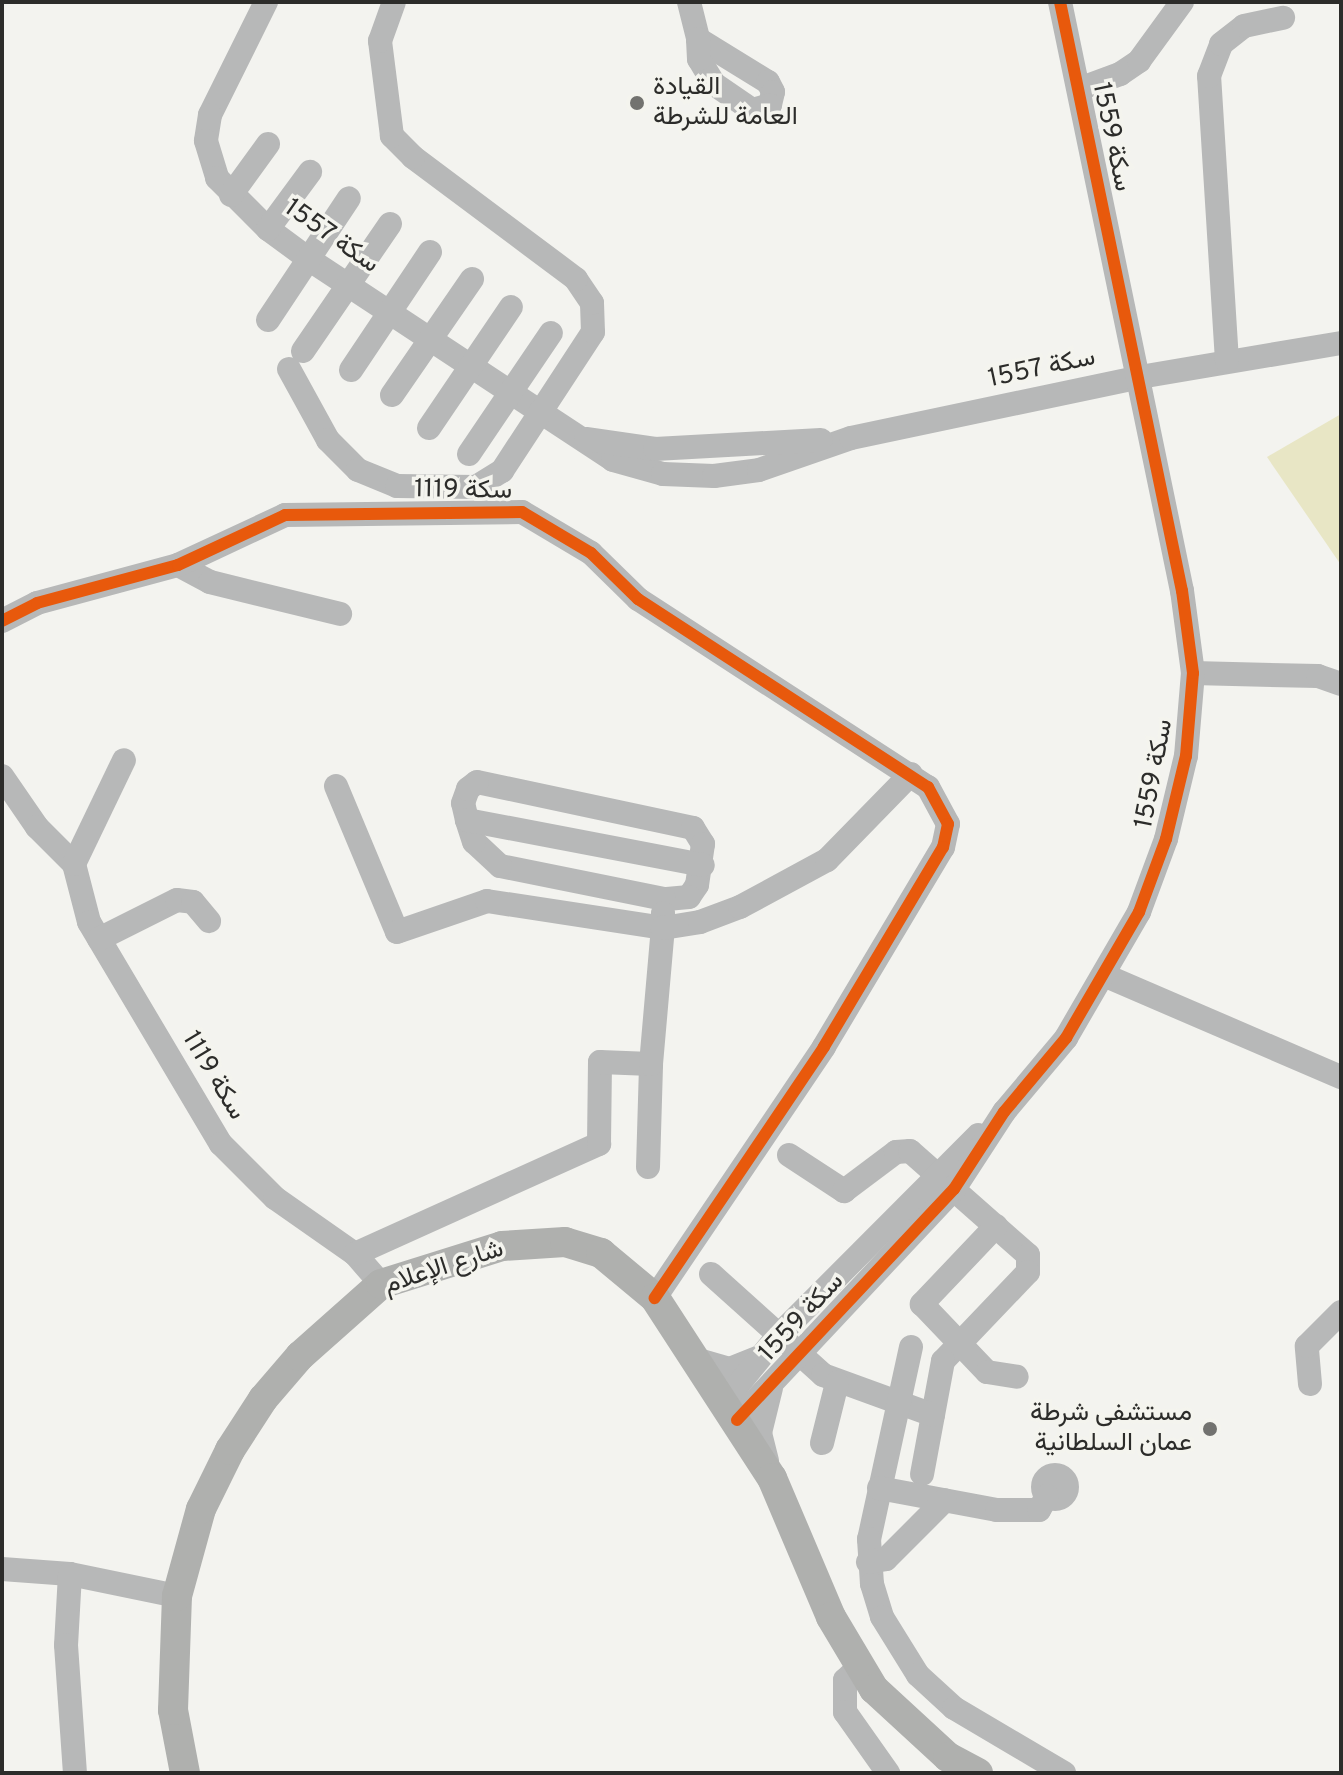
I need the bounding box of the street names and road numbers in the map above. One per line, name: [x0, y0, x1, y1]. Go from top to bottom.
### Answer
street label: سكة 1559: [1084, 80, 1138, 194]
street label: سكة 1557: [278, 193, 384, 281]
street label: سكة 1557: [986, 342, 1098, 396]
street label: سكة 1119: [414, 475, 512, 507]
street label: سكة 1559: [1129, 717, 1181, 831]
street label: سكة 1119: [174, 1026, 252, 1126]
street label: شارع الإعلام: [380, 1234, 508, 1302]
street label: سكة 1559: [753, 1267, 851, 1369]

